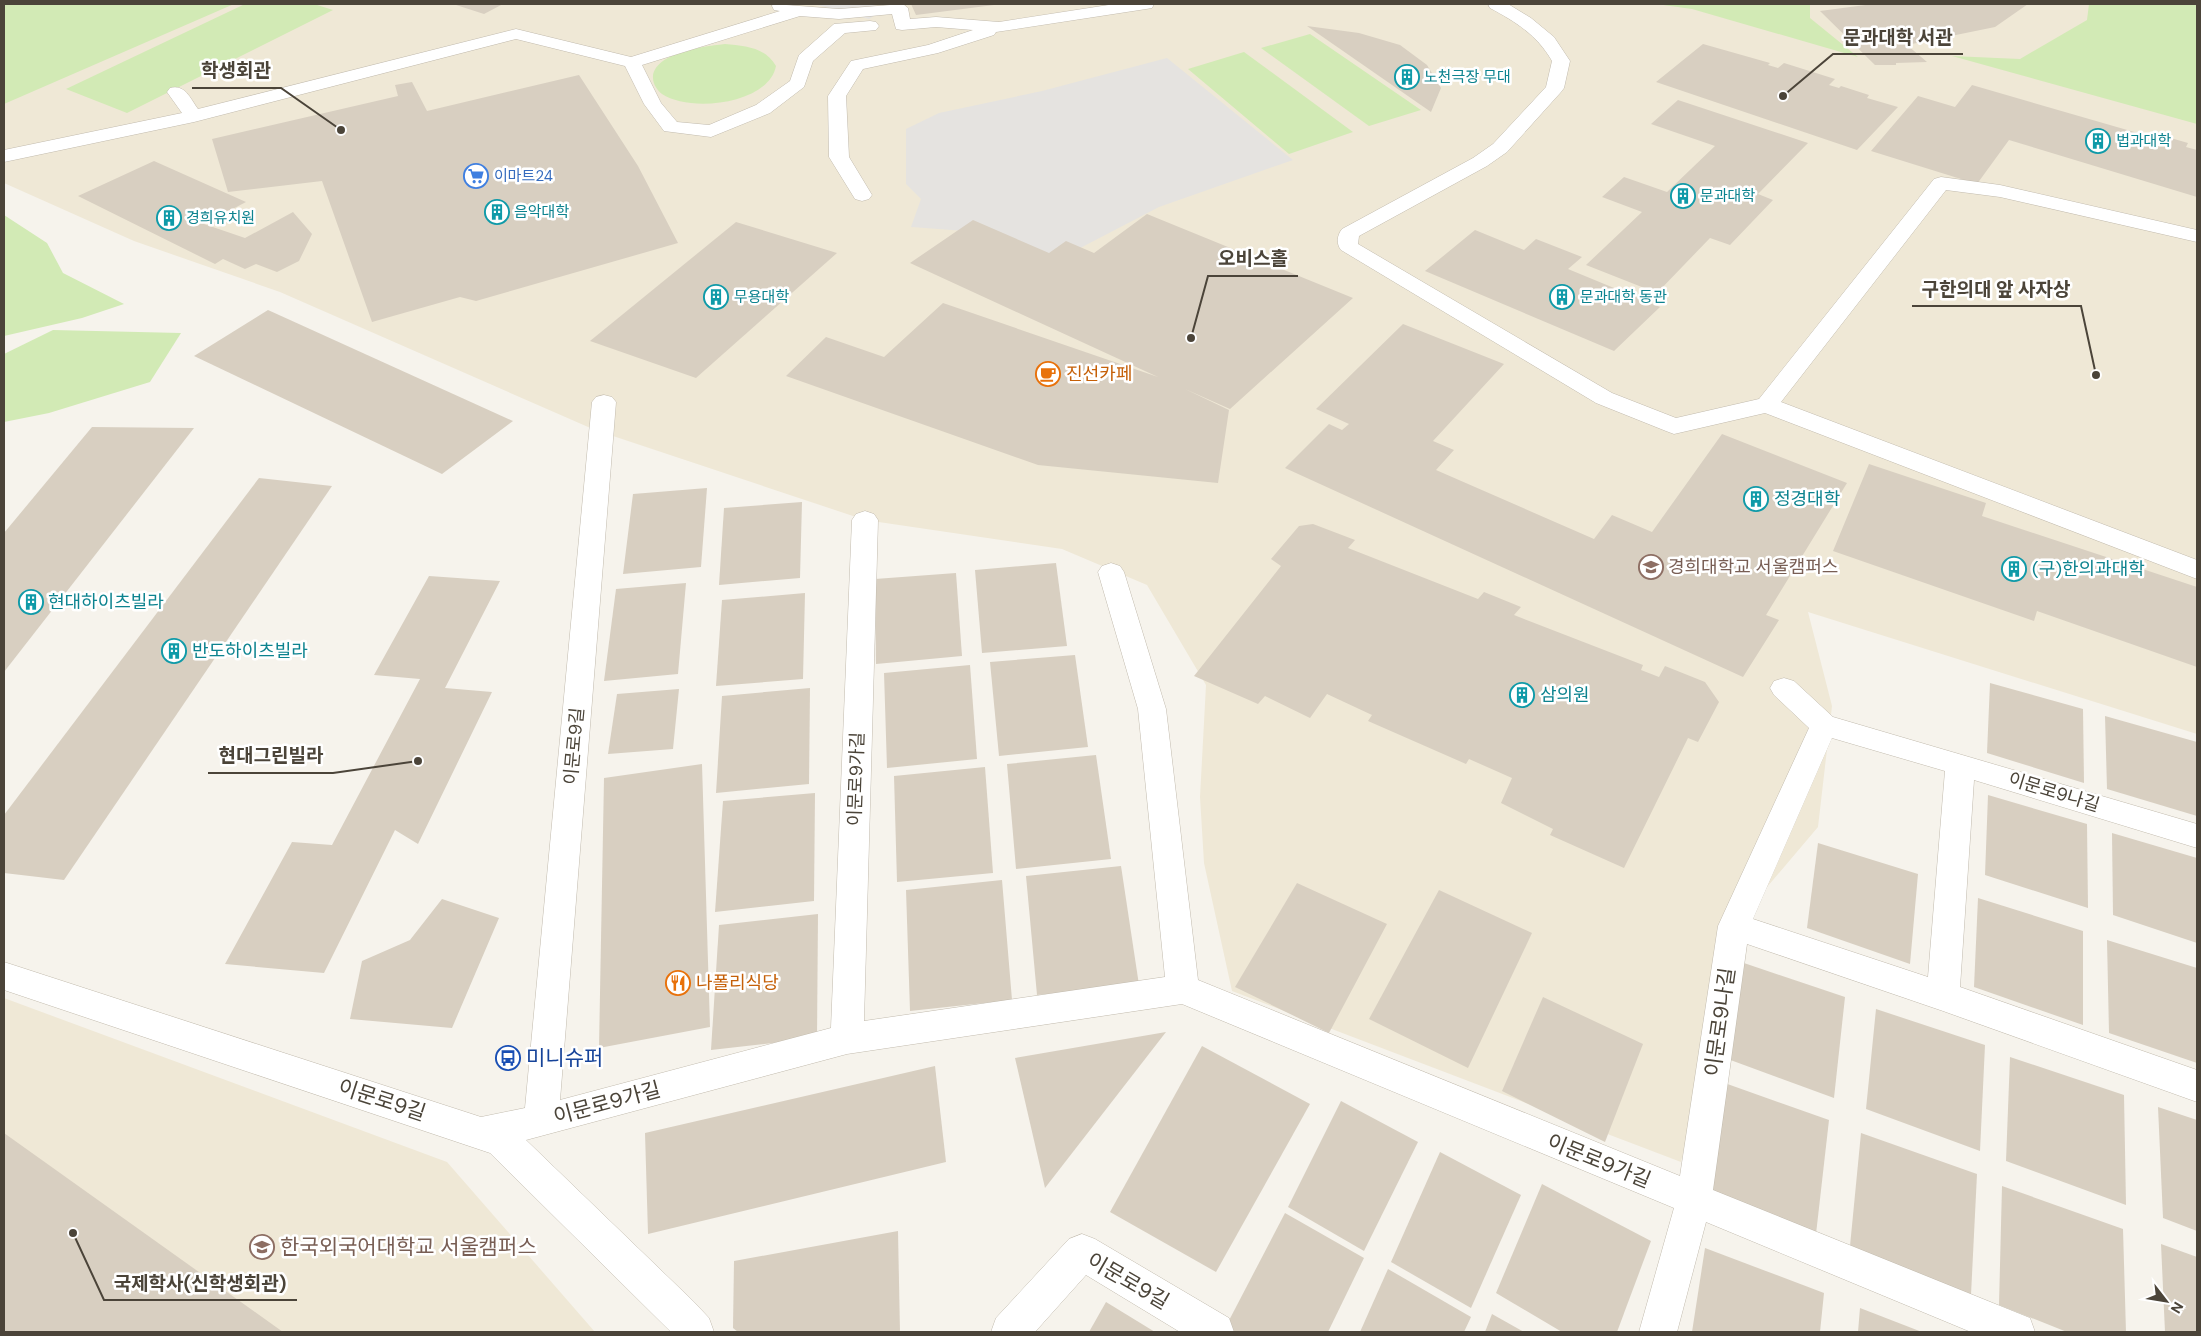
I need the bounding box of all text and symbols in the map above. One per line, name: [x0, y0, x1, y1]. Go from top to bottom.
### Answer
callout: 문과대학 서관: [1833, 20, 1963, 54]
text: 문과대학 서관: [1843, 25, 1953, 50]
callout: 학생회관: [192, 54, 281, 88]
text: 학생회관: [201, 58, 271, 83]
building icon: 노천극장 무대: [1394, 64, 1420, 90]
place label: 노천극장 무대: [1424, 67, 1511, 87]
building icon: 법과대학: [2085, 128, 2111, 154]
place label: 법과대학: [2116, 131, 2171, 151]
supermarket icon: 이마트24: [463, 163, 489, 189]
place label: 이마트24: [494, 166, 553, 186]
building icon: 문과대학: [1670, 183, 1696, 209]
place label: 문과대학: [1700, 186, 1755, 206]
building icon: 음악대학: [484, 199, 510, 225]
place label: 음악대학: [514, 202, 569, 222]
building icon: 경희유치원: [156, 205, 182, 231]
place label: 경희유치원: [186, 208, 255, 228]
callout: 오비스홀: [1208, 242, 1298, 276]
text: 오비스홀: [1218, 246, 1288, 271]
callout: 구한의대 앞 사자상: [1912, 272, 2081, 306]
text: 구한의대 앞 사자상: [1922, 277, 2070, 302]
building icon: 무용대학: [703, 284, 729, 310]
building icon: 문과대학 동관: [1549, 284, 1575, 310]
place label: 무용대학: [734, 287, 789, 307]
place label: 문과대학 동관: [1580, 287, 1667, 307]
cafe icon: 진선카페: [1035, 361, 1061, 387]
place label: 진선카페: [1066, 362, 1132, 386]
building icon: 정경대학: [1743, 486, 1769, 512]
place label: 정경대학: [1774, 487, 1840, 511]
school or university icon: 경희대학교 서울캠퍼스: [1638, 554, 1664, 580]
place label: 경희대학교 서울캠퍼스: [1668, 555, 1838, 579]
building icon: (구)한의과대학: [2001, 556, 2027, 582]
place label: (구)한의과대학: [2032, 557, 2145, 581]
building icon: 현대하이츠빌라: [18, 589, 44, 615]
place label: 현대하이츠빌라: [48, 590, 164, 614]
building icon: 반도하이츠빌라: [161, 638, 187, 664]
place label: 반도하이츠빌라: [192, 639, 308, 663]
building icon: 삼의원: [1509, 682, 1535, 708]
place label: 삼의원: [1540, 683, 1590, 707]
street label: 이문로9길: [559, 706, 589, 786]
street label: 이문로9가길: [842, 732, 870, 826]
callout: 현대그린빌라: [208, 739, 333, 773]
text: 현대그린빌라: [219, 743, 324, 768]
street label: 이문로9나길: [2005, 767, 2103, 817]
street label: 이문로9나길: [1698, 966, 1742, 1078]
restaurant icon: 나폴리식당: [665, 970, 691, 996]
place label: 나폴리식당: [696, 971, 779, 995]
place label: 미니슈퍼: [526, 1044, 603, 1072]
bus stop icon: 미니슈퍼: [495, 1045, 521, 1071]
street label: 이문로9길: [335, 1073, 429, 1127]
street label: 이문로9가길: [550, 1075, 664, 1131]
street label: 이문로9가길: [1543, 1127, 1655, 1195]
place label: 한국외국어대학교 서울캠퍼스: [280, 1233, 537, 1261]
school or university icon: 한국외국어대학교 서울캠퍼스: [249, 1234, 275, 1260]
street label: 이문로9길: [1082, 1246, 1174, 1316]
callout: 국제학사(신학생회관): [104, 1266, 297, 1300]
text: 국제학사(신학생회관): [114, 1271, 286, 1296]
north arrow: [2141, 1276, 2191, 1326]
text: N: [2167, 1299, 2187, 1317]

